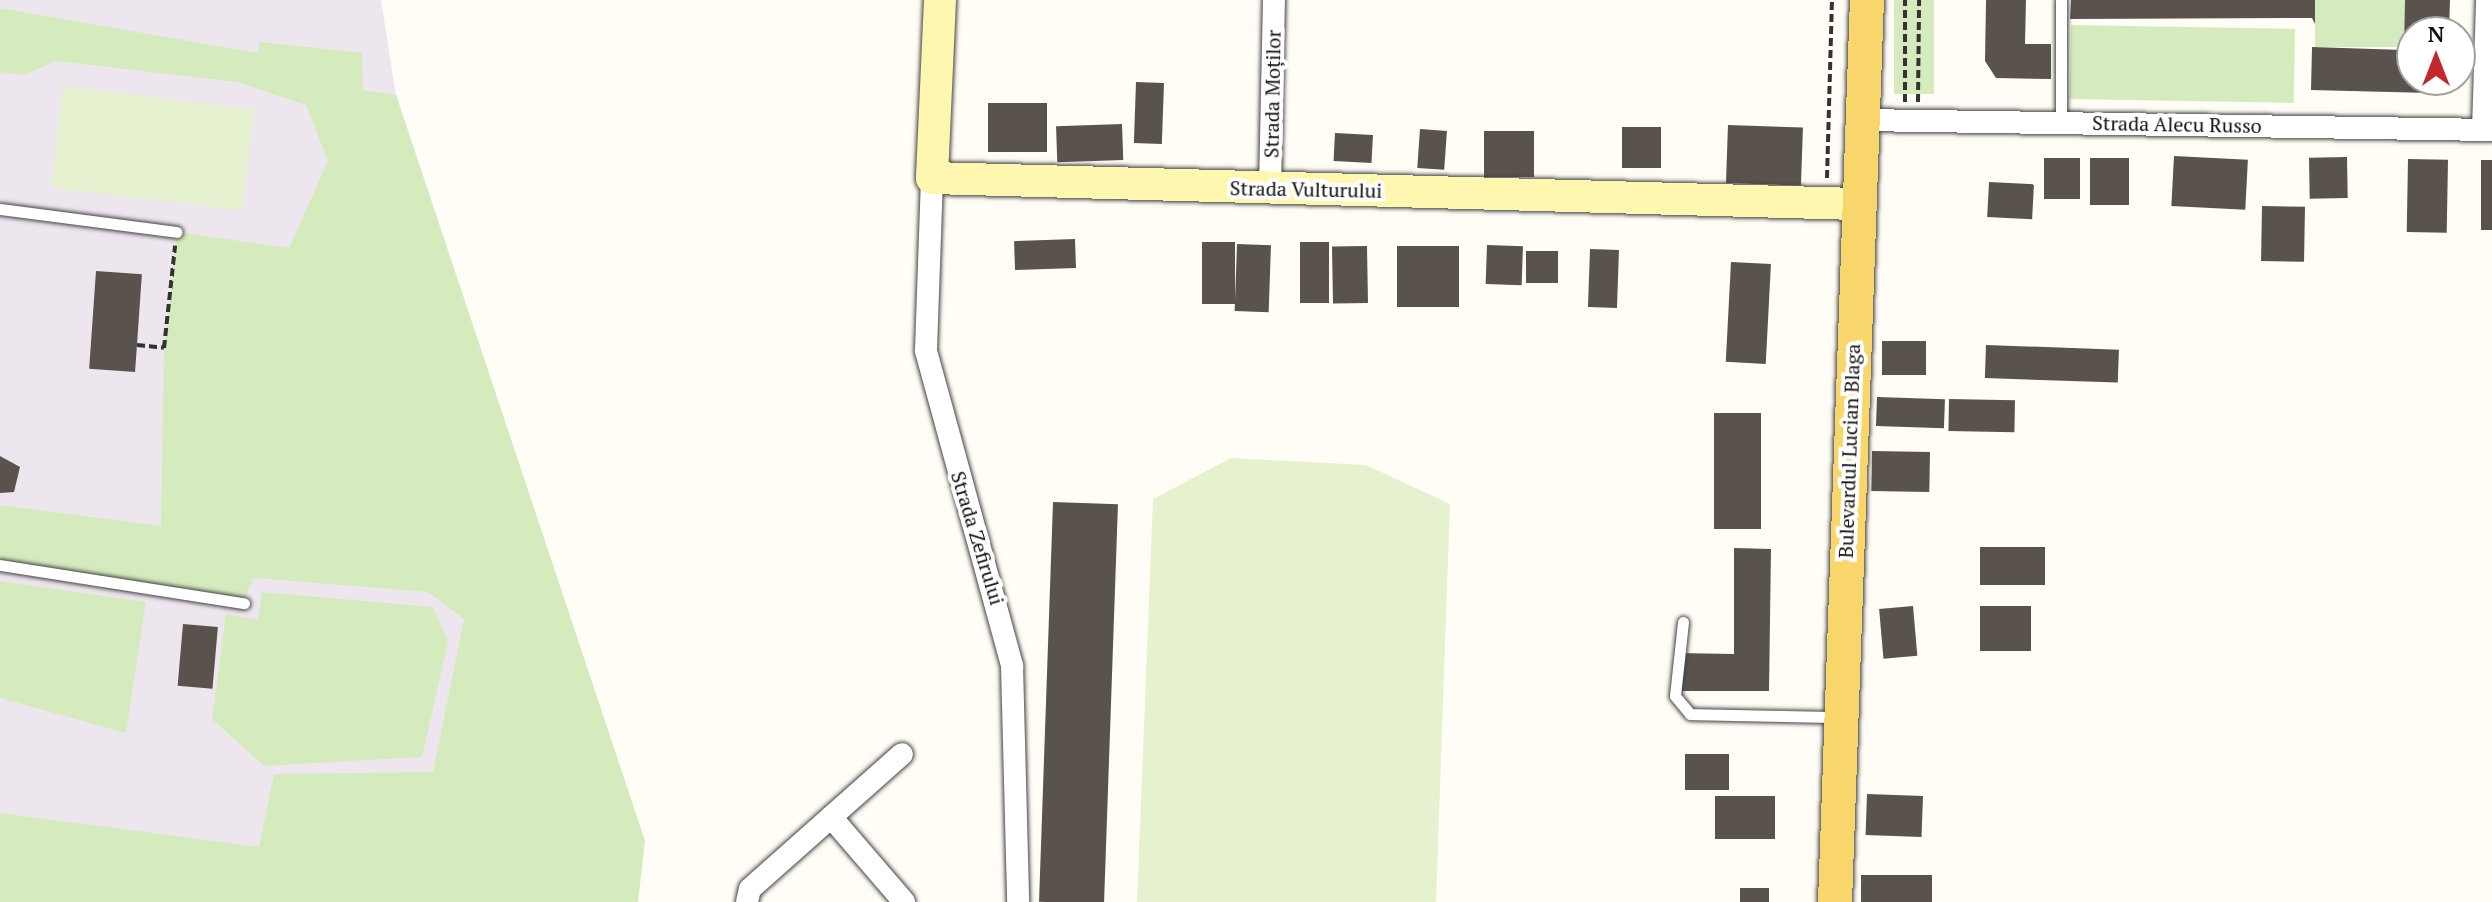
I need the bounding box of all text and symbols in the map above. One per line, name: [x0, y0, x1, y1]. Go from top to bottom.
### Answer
north arrow: [2396, 16, 2476, 96]
text: N: [2428, 19, 2444, 48]
street label: Strada Moților: [1259, 30, 1285, 158]
street label: Strada Alecu Russo: [2092, 111, 2262, 137]
street label: Strada Vulturului: [1229, 176, 1383, 202]
street label: Bulevardul Lucian Blaga: [1833, 343, 1865, 559]
street label: Strada Zefirului: [946, 468, 1010, 608]

